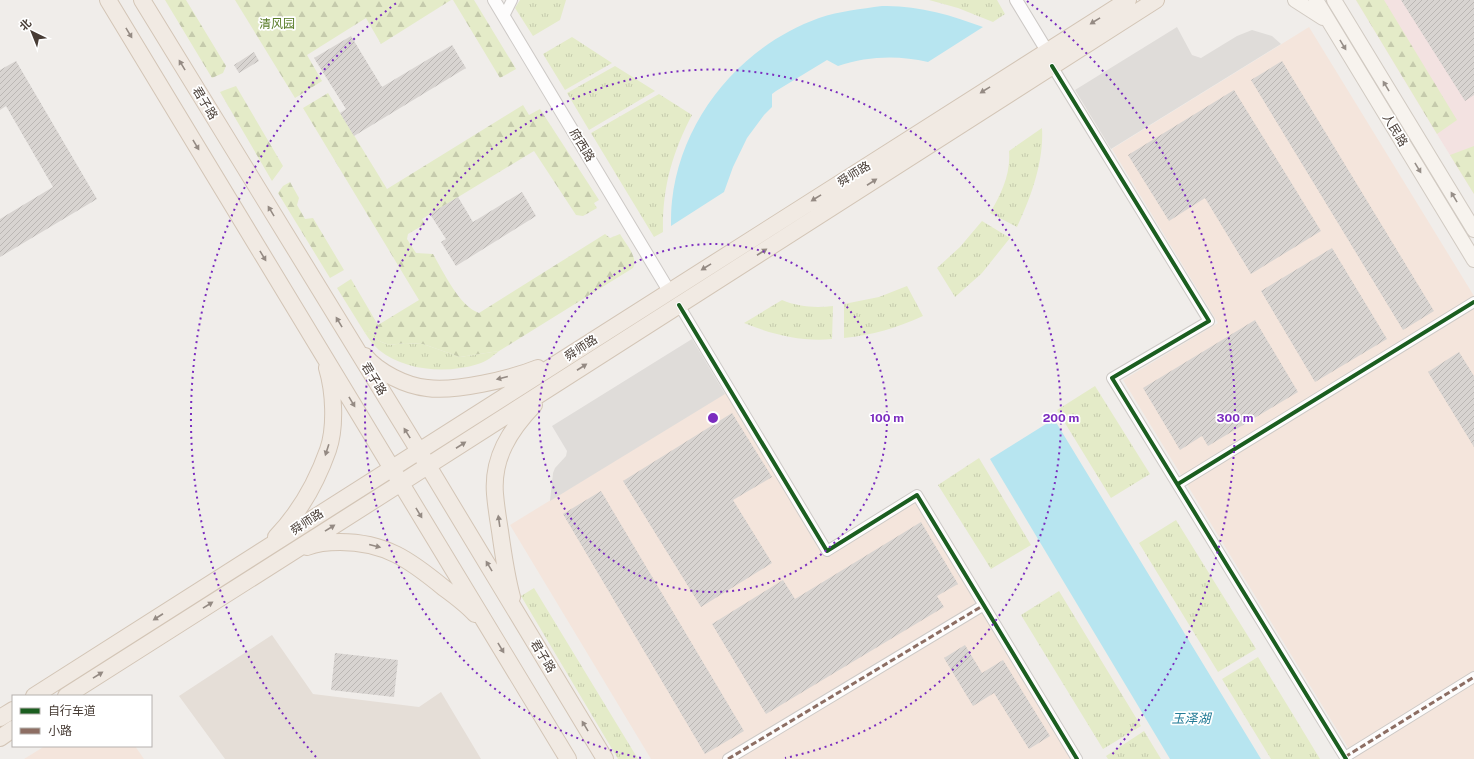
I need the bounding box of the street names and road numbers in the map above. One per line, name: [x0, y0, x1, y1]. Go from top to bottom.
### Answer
street label: 君子路: [190, 84, 220, 122]
street label: 人民路: [1380, 111, 1410, 149]
street label: 府西路: [567, 126, 597, 164]
street label: 舜师路: [835, 159, 873, 189]
street label: 舜师路: [562, 332, 600, 364]
street label: 君子路: [359, 360, 389, 398]
street label: 舜师路: [288, 506, 326, 538]
street label: 君子路: [528, 637, 558, 675]

